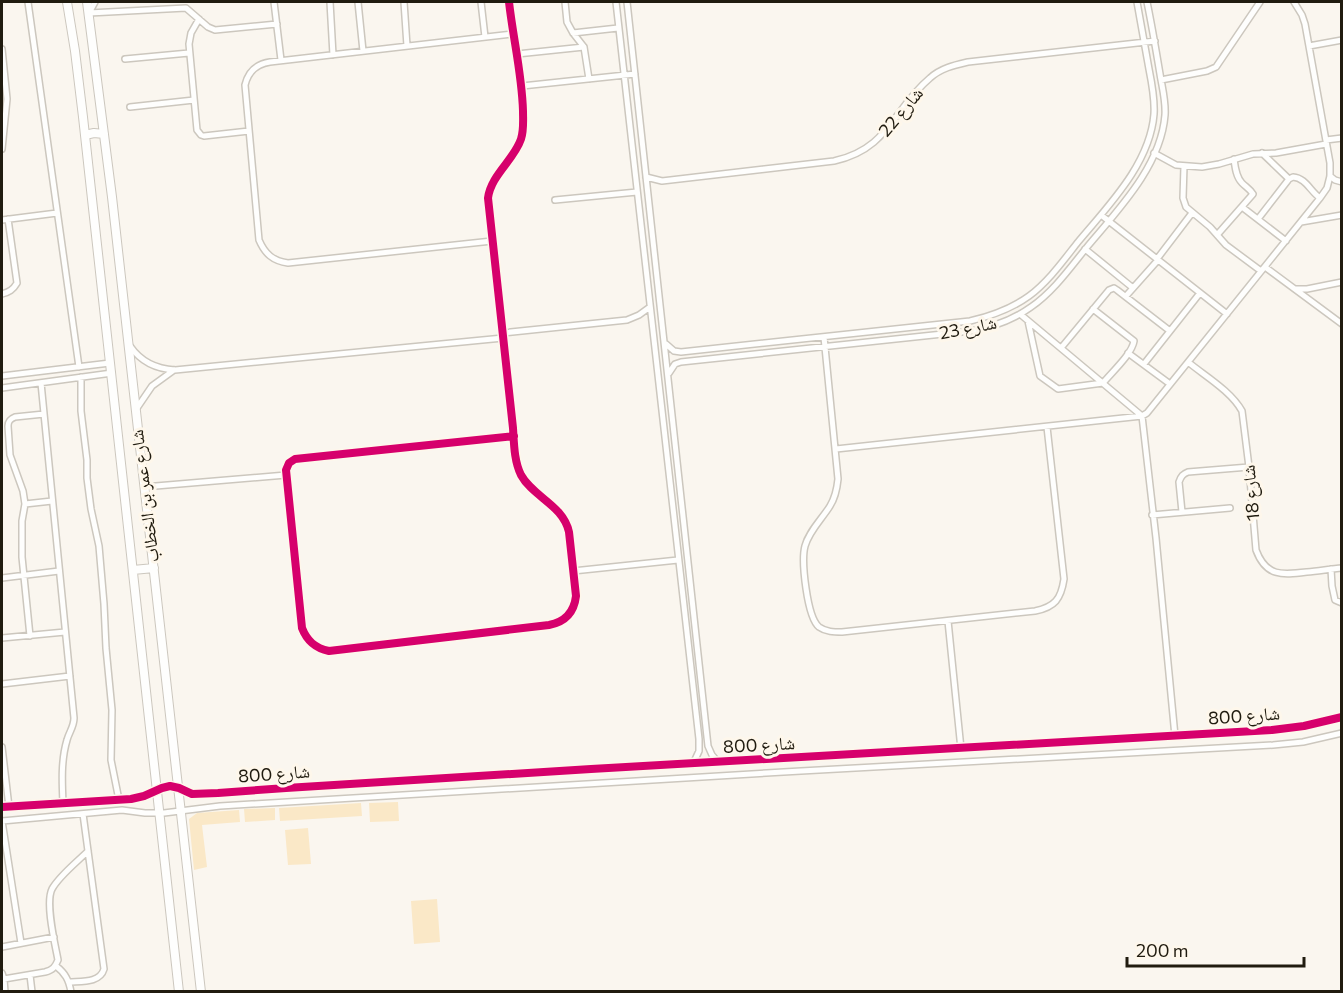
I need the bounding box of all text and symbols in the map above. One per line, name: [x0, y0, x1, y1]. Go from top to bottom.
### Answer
street label: شارع 22: [873, 82, 928, 141]
street label: شارع 23: [937, 311, 999, 344]
street label: شارع عمر بن الخطاب: [125, 428, 164, 564]
street label: شارع 18: [1237, 464, 1264, 522]
street label: شارع 800: [1207, 702, 1281, 729]
street label: شارع 800: [722, 731, 796, 758]
street label: شارع 800: [237, 760, 311, 787]
scale bar: [1127, 930, 1304, 968]
text: 200 m: [1136, 939, 1189, 961]

